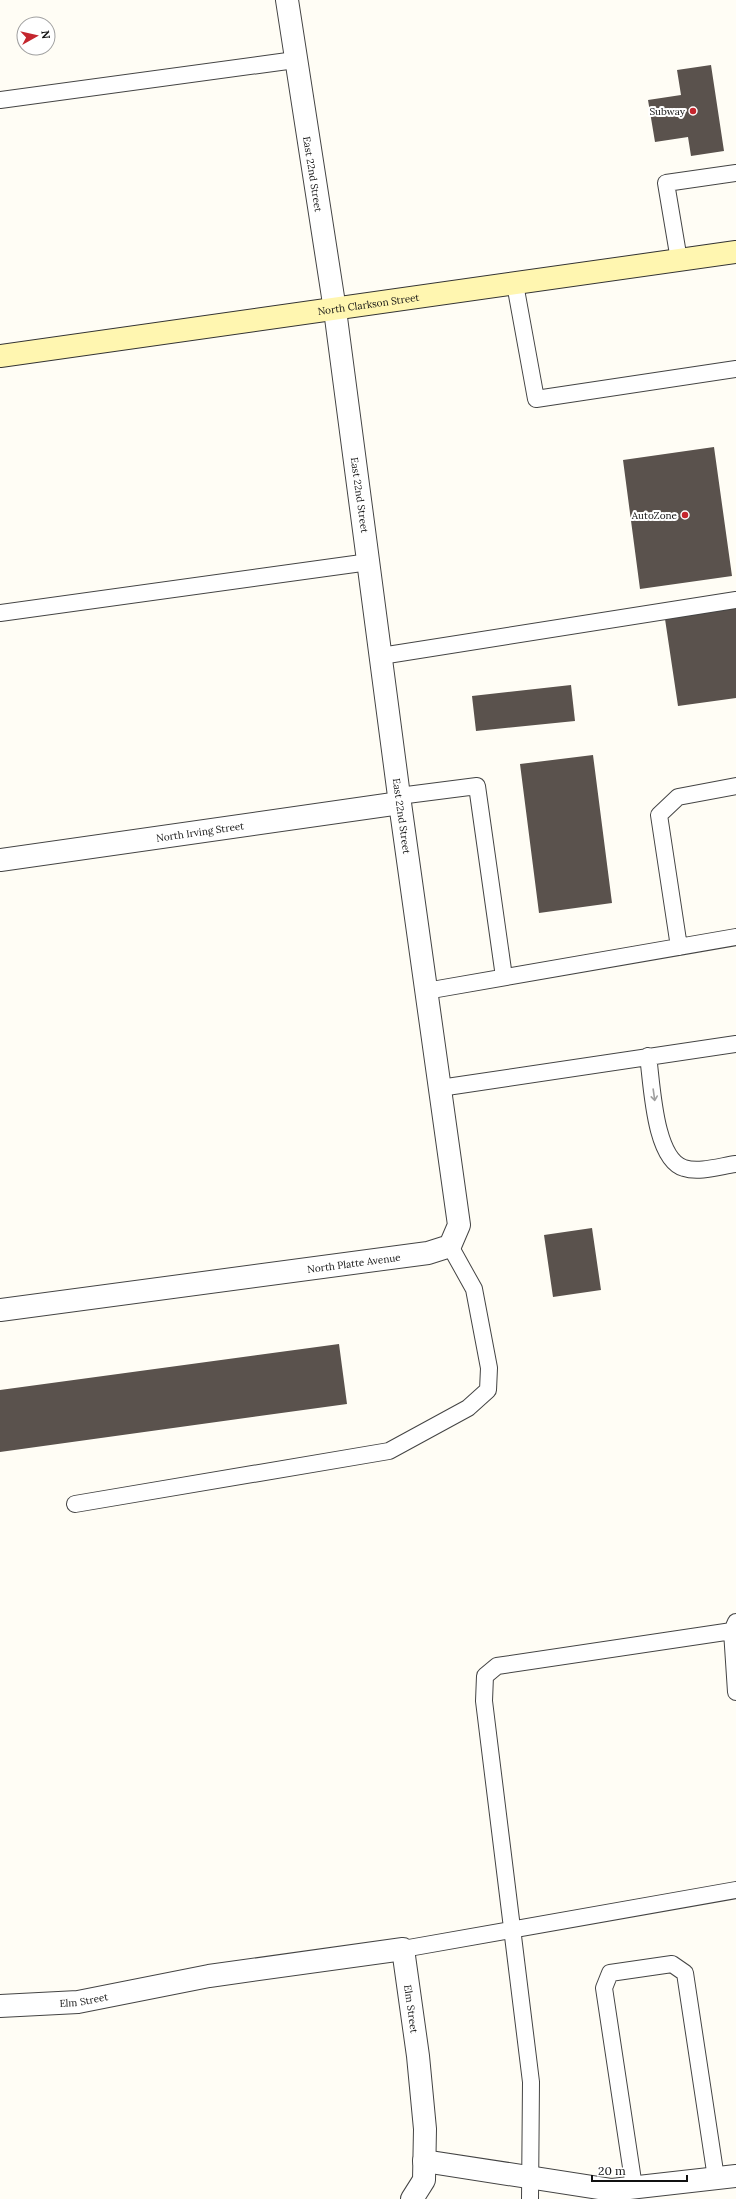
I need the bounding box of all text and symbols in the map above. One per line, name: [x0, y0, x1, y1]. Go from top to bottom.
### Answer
north arrow: [16, 16, 56, 56]
text: N: [38, 29, 53, 40]
place label: Subway: [649, 105, 686, 118]
marker: Subway: [688, 106, 698, 116]
street label: East 22nd Street: [300, 135, 325, 213]
street label: North Clarkson Street: [317, 291, 420, 318]
street label: East 22nd Street: [348, 456, 371, 534]
place label: AutoZone: [631, 509, 678, 522]
marker: AutoZone: [680, 510, 690, 520]
street label: East 22nd Street: [390, 777, 413, 855]
street label: North Irving Street: [155, 819, 245, 845]
one-way arrow: [650, 1088, 658, 1101]
street label: North Platte Avenue: [306, 1251, 402, 1276]
street label: Elm Street: [401, 1984, 421, 2034]
street label: Elm Street: [59, 1990, 109, 2010]
scale bar: [592, 2157, 687, 2183]
text: 20 m: [598, 2163, 626, 2178]

